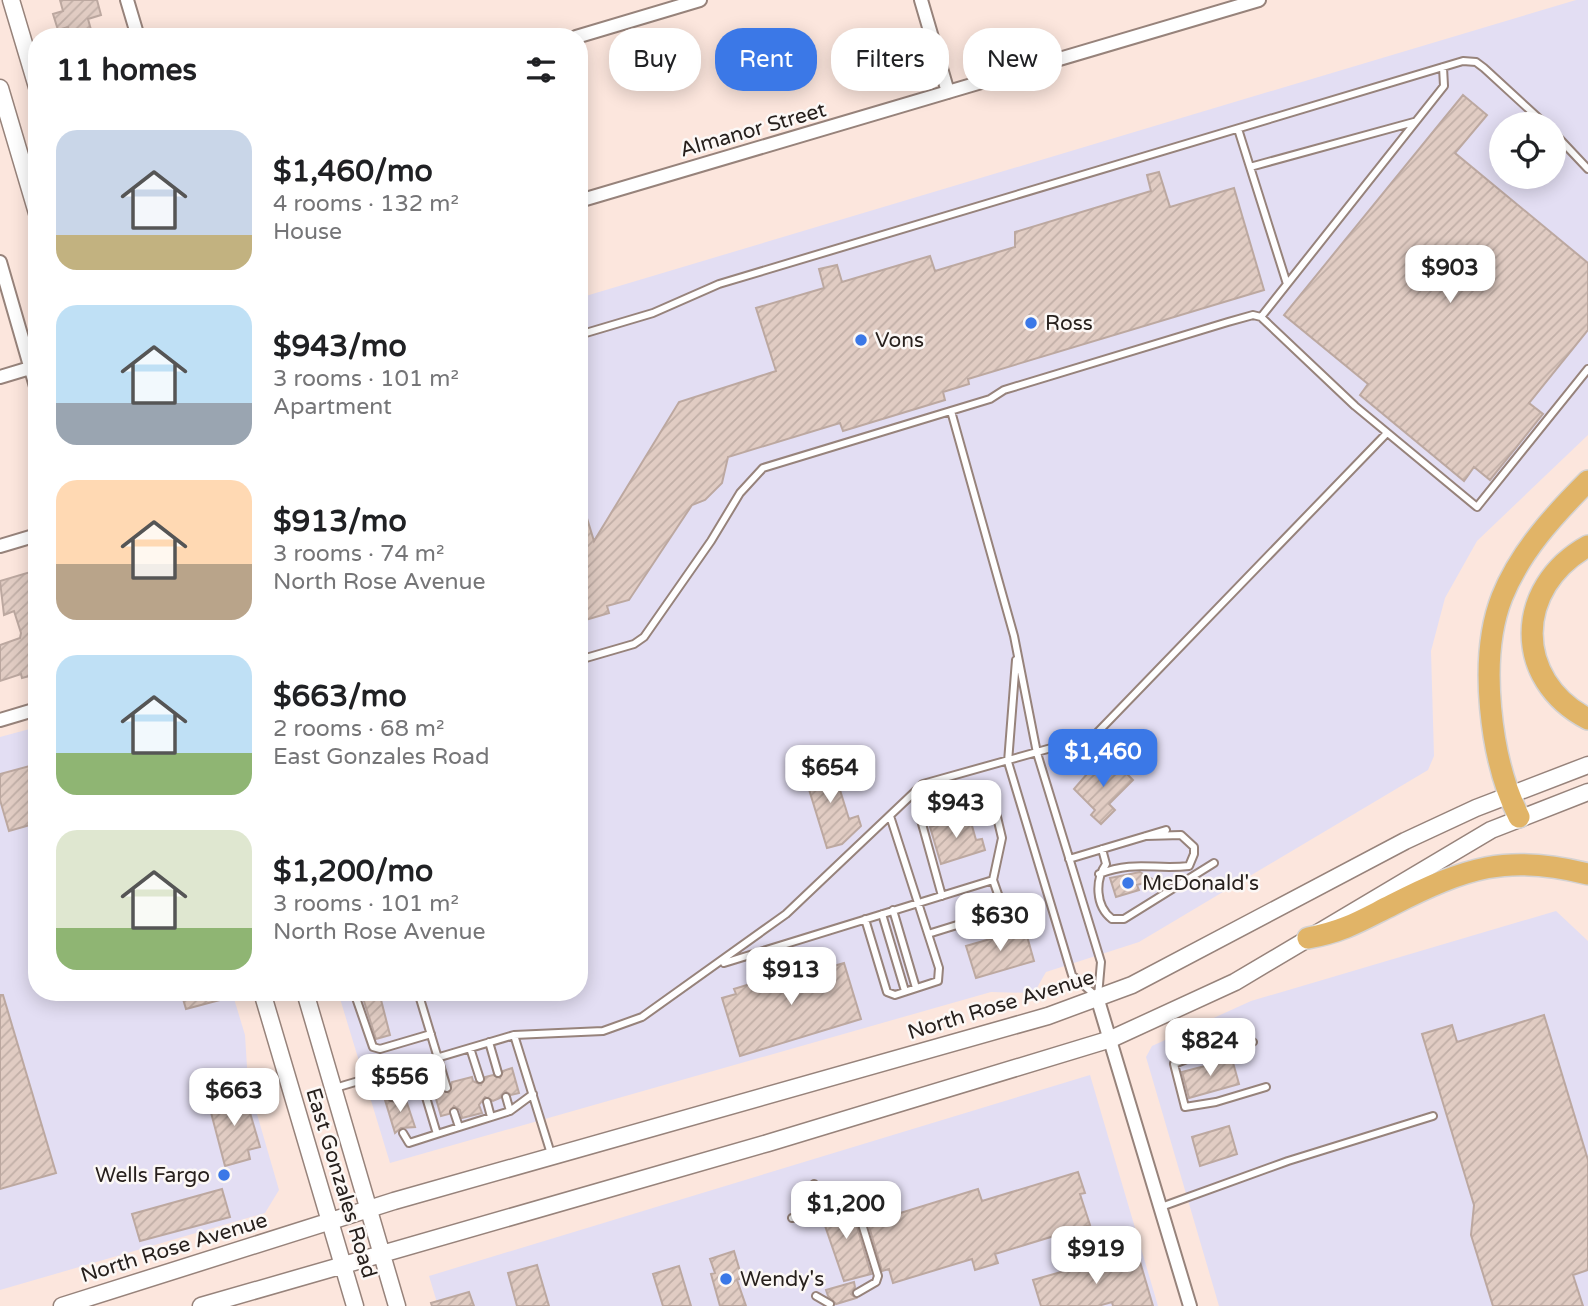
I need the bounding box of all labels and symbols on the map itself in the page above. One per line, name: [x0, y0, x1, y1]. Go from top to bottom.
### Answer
street label: Almanor Street: [677, 97, 829, 163]
pin: $903: [1409, 246, 1491, 305]
place label: Ross: [1045, 311, 1093, 336]
marker: Ross: [1023, 315, 1039, 331]
place label: Vons: [875, 328, 924, 353]
marker: Vons: [853, 332, 869, 348]
pin: $1,460: [1046, 730, 1160, 789]
pin: $654: [789, 746, 871, 805]
pin: $943: [915, 780, 997, 840]
place label: McDonald's: [1142, 871, 1259, 896]
marker: McDonald's: [1120, 875, 1136, 891]
pin: $630: [959, 894, 1041, 953]
pin: $913: [750, 948, 832, 1007]
street label: North Rose Avenue: [905, 965, 1097, 1045]
pin: $824: [1169, 1018, 1251, 1078]
pin: $556: [359, 1054, 441, 1114]
pin: $663: [193, 1068, 275, 1128]
street label: East Gonzales Road: [300, 1085, 382, 1281]
place label: Wells Fargo: [95, 1163, 210, 1188]
marker: Wells Fargo: [216, 1167, 232, 1183]
pin: $1,200: [789, 1182, 903, 1241]
street label: North Rose Avenue: [78, 1208, 270, 1288]
pin: $919: [1055, 1226, 1137, 1286]
place label: Wendy's: [740, 1267, 824, 1292]
marker: Wendy's: [718, 1271, 734, 1287]

